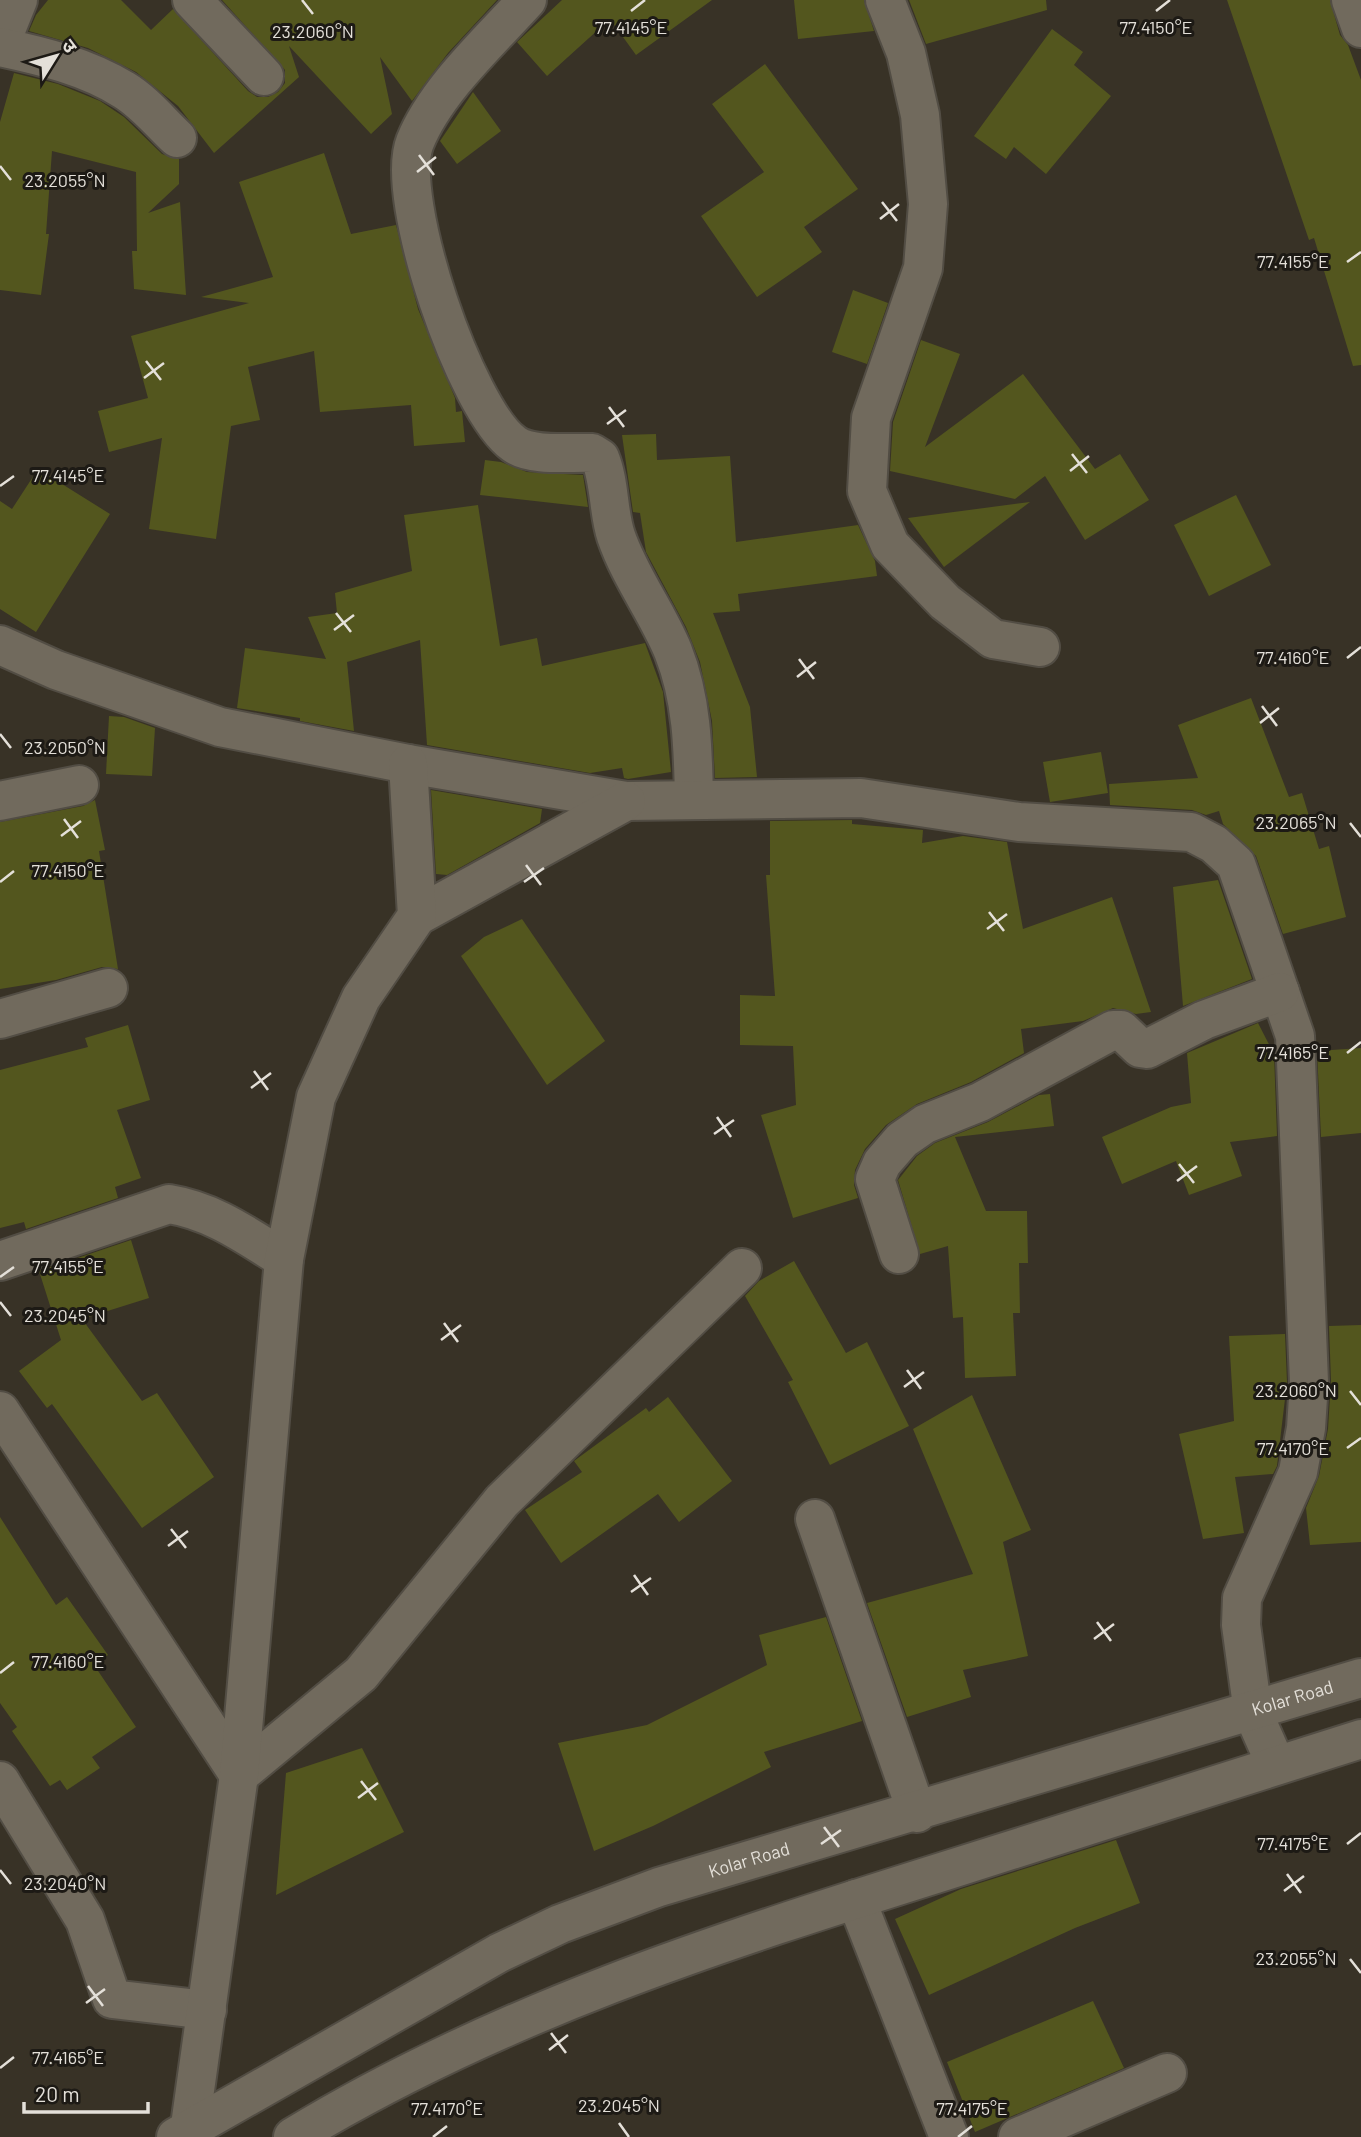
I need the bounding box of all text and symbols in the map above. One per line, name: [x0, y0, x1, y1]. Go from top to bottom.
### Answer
text: 77.4145°E: [595, 16, 667, 38]
text: 77.4150°E: [1120, 16, 1192, 38]
text: 23.2060°N: [272, 20, 354, 42]
north arrow: [21, 21, 91, 91]
text: उ: [57, 34, 83, 58]
text: 23.2055°N: [24, 169, 106, 191]
text: 77.4155°E: [1257, 250, 1329, 272]
text: 77.4145°E: [32, 464, 104, 486]
text: 77.4160°E: [1257, 646, 1329, 668]
text: 23.2050°N: [24, 736, 106, 758]
text: 23.2065°N: [1255, 811, 1337, 833]
text: 77.4150°E: [32, 859, 104, 881]
text: 77.4165°E: [1257, 1041, 1329, 1063]
text: 77.4155°E: [32, 1255, 104, 1277]
text: 23.2045°N: [24, 1304, 106, 1326]
text: 23.2060°N: [1255, 1379, 1337, 1401]
text: 77.4170°E: [1257, 1437, 1329, 1459]
text: 77.4160°E: [32, 1650, 104, 1672]
street label: Kolar Road: [1249, 1675, 1336, 1720]
text: 77.4175°E: [1257, 1832, 1329, 1854]
street label: Kolar Road: [706, 1837, 792, 1882]
text: 23.2040°N: [24, 1872, 106, 1894]
text: 23.2055°N: [1255, 1947, 1337, 1969]
text: 77.4165°E: [32, 2046, 104, 2068]
scale bar: [24, 2070, 149, 2114]
text: 20 m: [35, 2081, 80, 2106]
text: 23.2045°N: [578, 2094, 660, 2116]
text: 77.4170°E: [411, 2097, 483, 2119]
text: 77.4175°E: [936, 2097, 1008, 2119]

